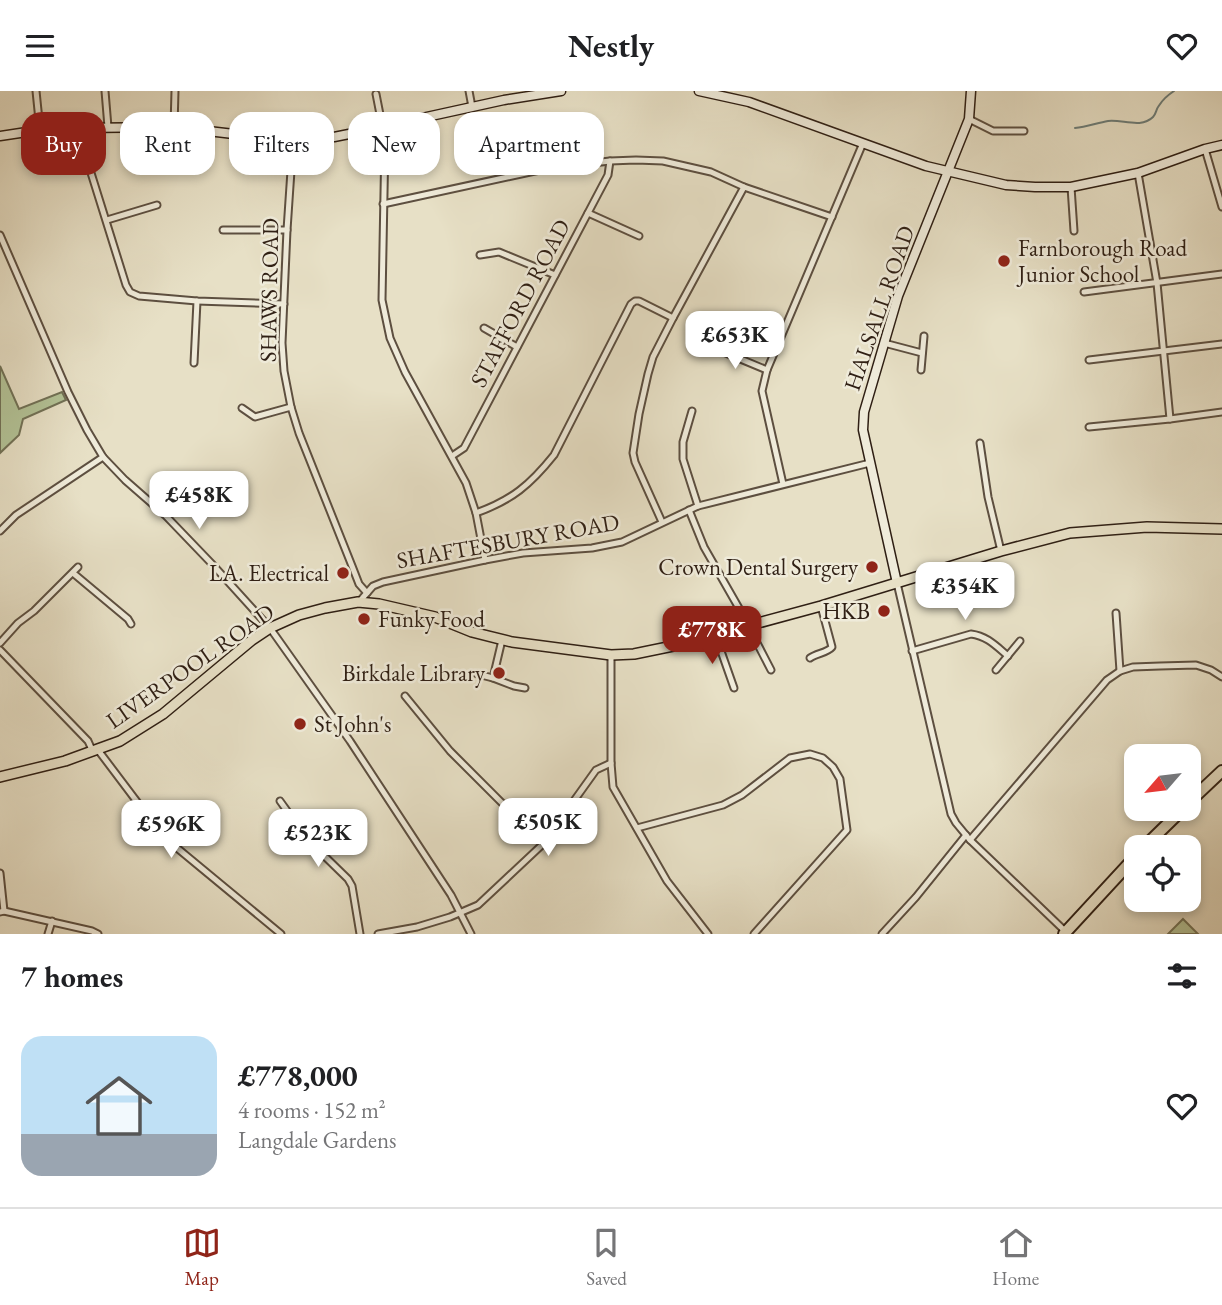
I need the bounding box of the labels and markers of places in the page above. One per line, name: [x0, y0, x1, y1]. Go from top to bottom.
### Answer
place label: Farnborough Road Junior School: [1016, 233, 1187, 289]
marker: Farnborough Road Junior School: [996, 253, 1012, 269]
pin: £653K: [686, 311, 784, 371]
pin: £458K: [150, 471, 248, 531]
place label: Crown Dental Surgery: [658, 552, 859, 582]
place label: LA. Electrical: [209, 558, 329, 588]
marker: Crown Dental Surgery: [864, 559, 880, 575]
pin: £354K: [916, 563, 1014, 622]
marker: LA. Electrical: [335, 565, 351, 581]
place label: HKB: [822, 596, 870, 626]
marker: HKB: [876, 603, 892, 619]
place label: Funky Food: [378, 604, 485, 634]
pin: £778K: [663, 607, 761, 666]
marker: Funky Food: [356, 611, 372, 627]
place label: Birkdale Library: [342, 658, 486, 688]
marker: Birkdale Library: [491, 665, 507, 681]
place label: St John's: [314, 709, 391, 739]
marker: St John's: [292, 716, 308, 732]
pin: £505K: [499, 799, 597, 858]
pin: £596K: [122, 801, 220, 860]
pin: £523K: [269, 809, 367, 869]

